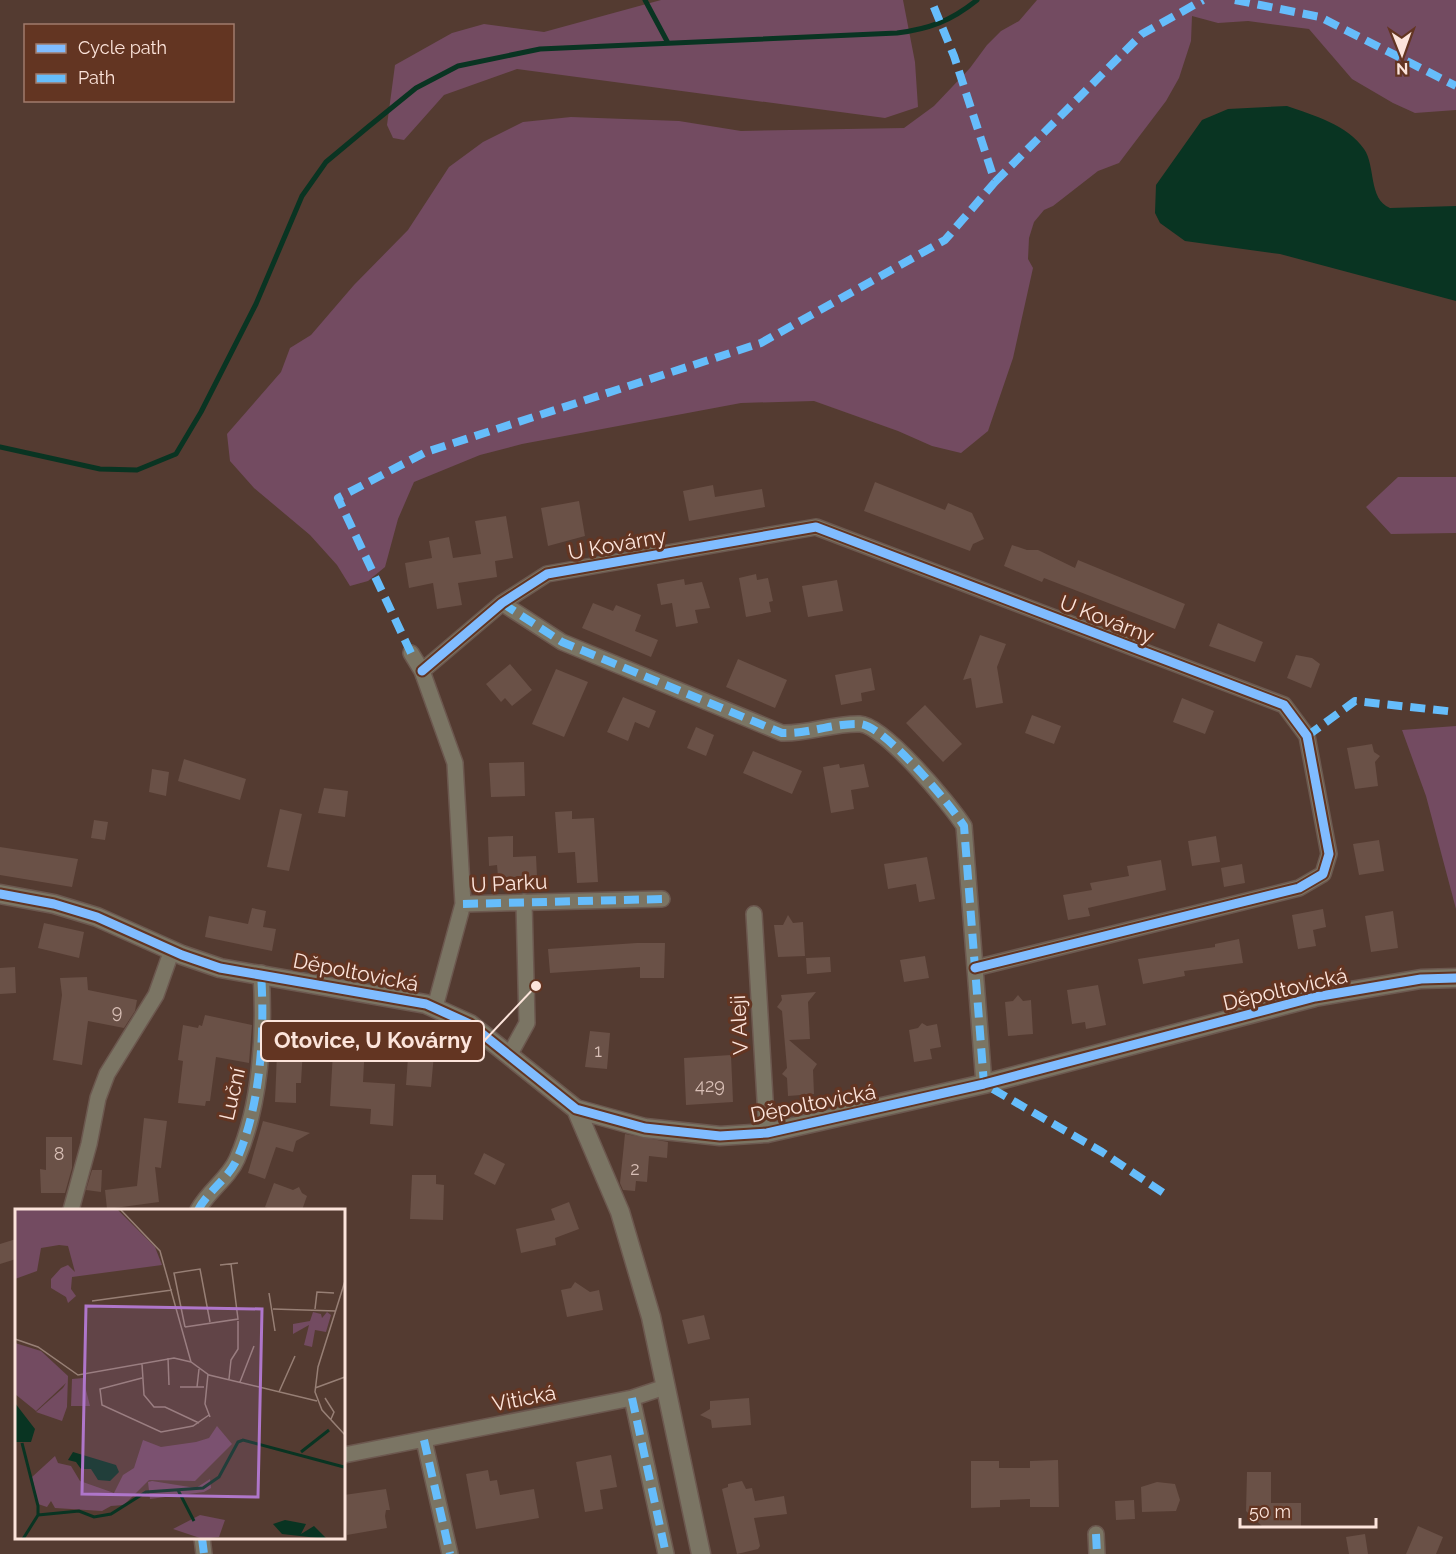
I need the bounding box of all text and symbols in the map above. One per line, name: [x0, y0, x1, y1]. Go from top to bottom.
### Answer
legend: [24, 24, 234, 102]
north arrow: [1372, 24, 1432, 84]
text: Cycle path: [78, 37, 167, 58]
text: N: [1396, 59, 1409, 78]
text: Path: [78, 67, 115, 88]
street label: U Kovárny: [566, 523, 668, 565]
street label: U Kovárny: [1056, 590, 1158, 648]
street label: U Parku: [470, 869, 548, 897]
street label: Děpoltovická: [291, 948, 421, 996]
street label: Děpoltovická: [1220, 963, 1350, 1015]
street label: V Aleji: [725, 994, 753, 1056]
house number: 9: [112, 1001, 122, 1022]
callout: Otovice, U Kovárny: [261, 1021, 484, 1061]
text: Otovice, U Kovárny: [274, 1027, 472, 1053]
house number: 1: [594, 1040, 602, 1061]
street label: Luční: [214, 1065, 250, 1123]
house number: 429: [695, 1075, 725, 1096]
street label: Děpoltovická: [748, 1079, 878, 1127]
house number: 8: [54, 1143, 64, 1164]
house number: 2: [630, 1158, 640, 1179]
inset map: [15, 1209, 345, 1539]
street label: Vitická: [490, 1380, 558, 1416]
scale bar: [1240, 1491, 1376, 1529]
text: 50 m: [1249, 1501, 1291, 1522]

